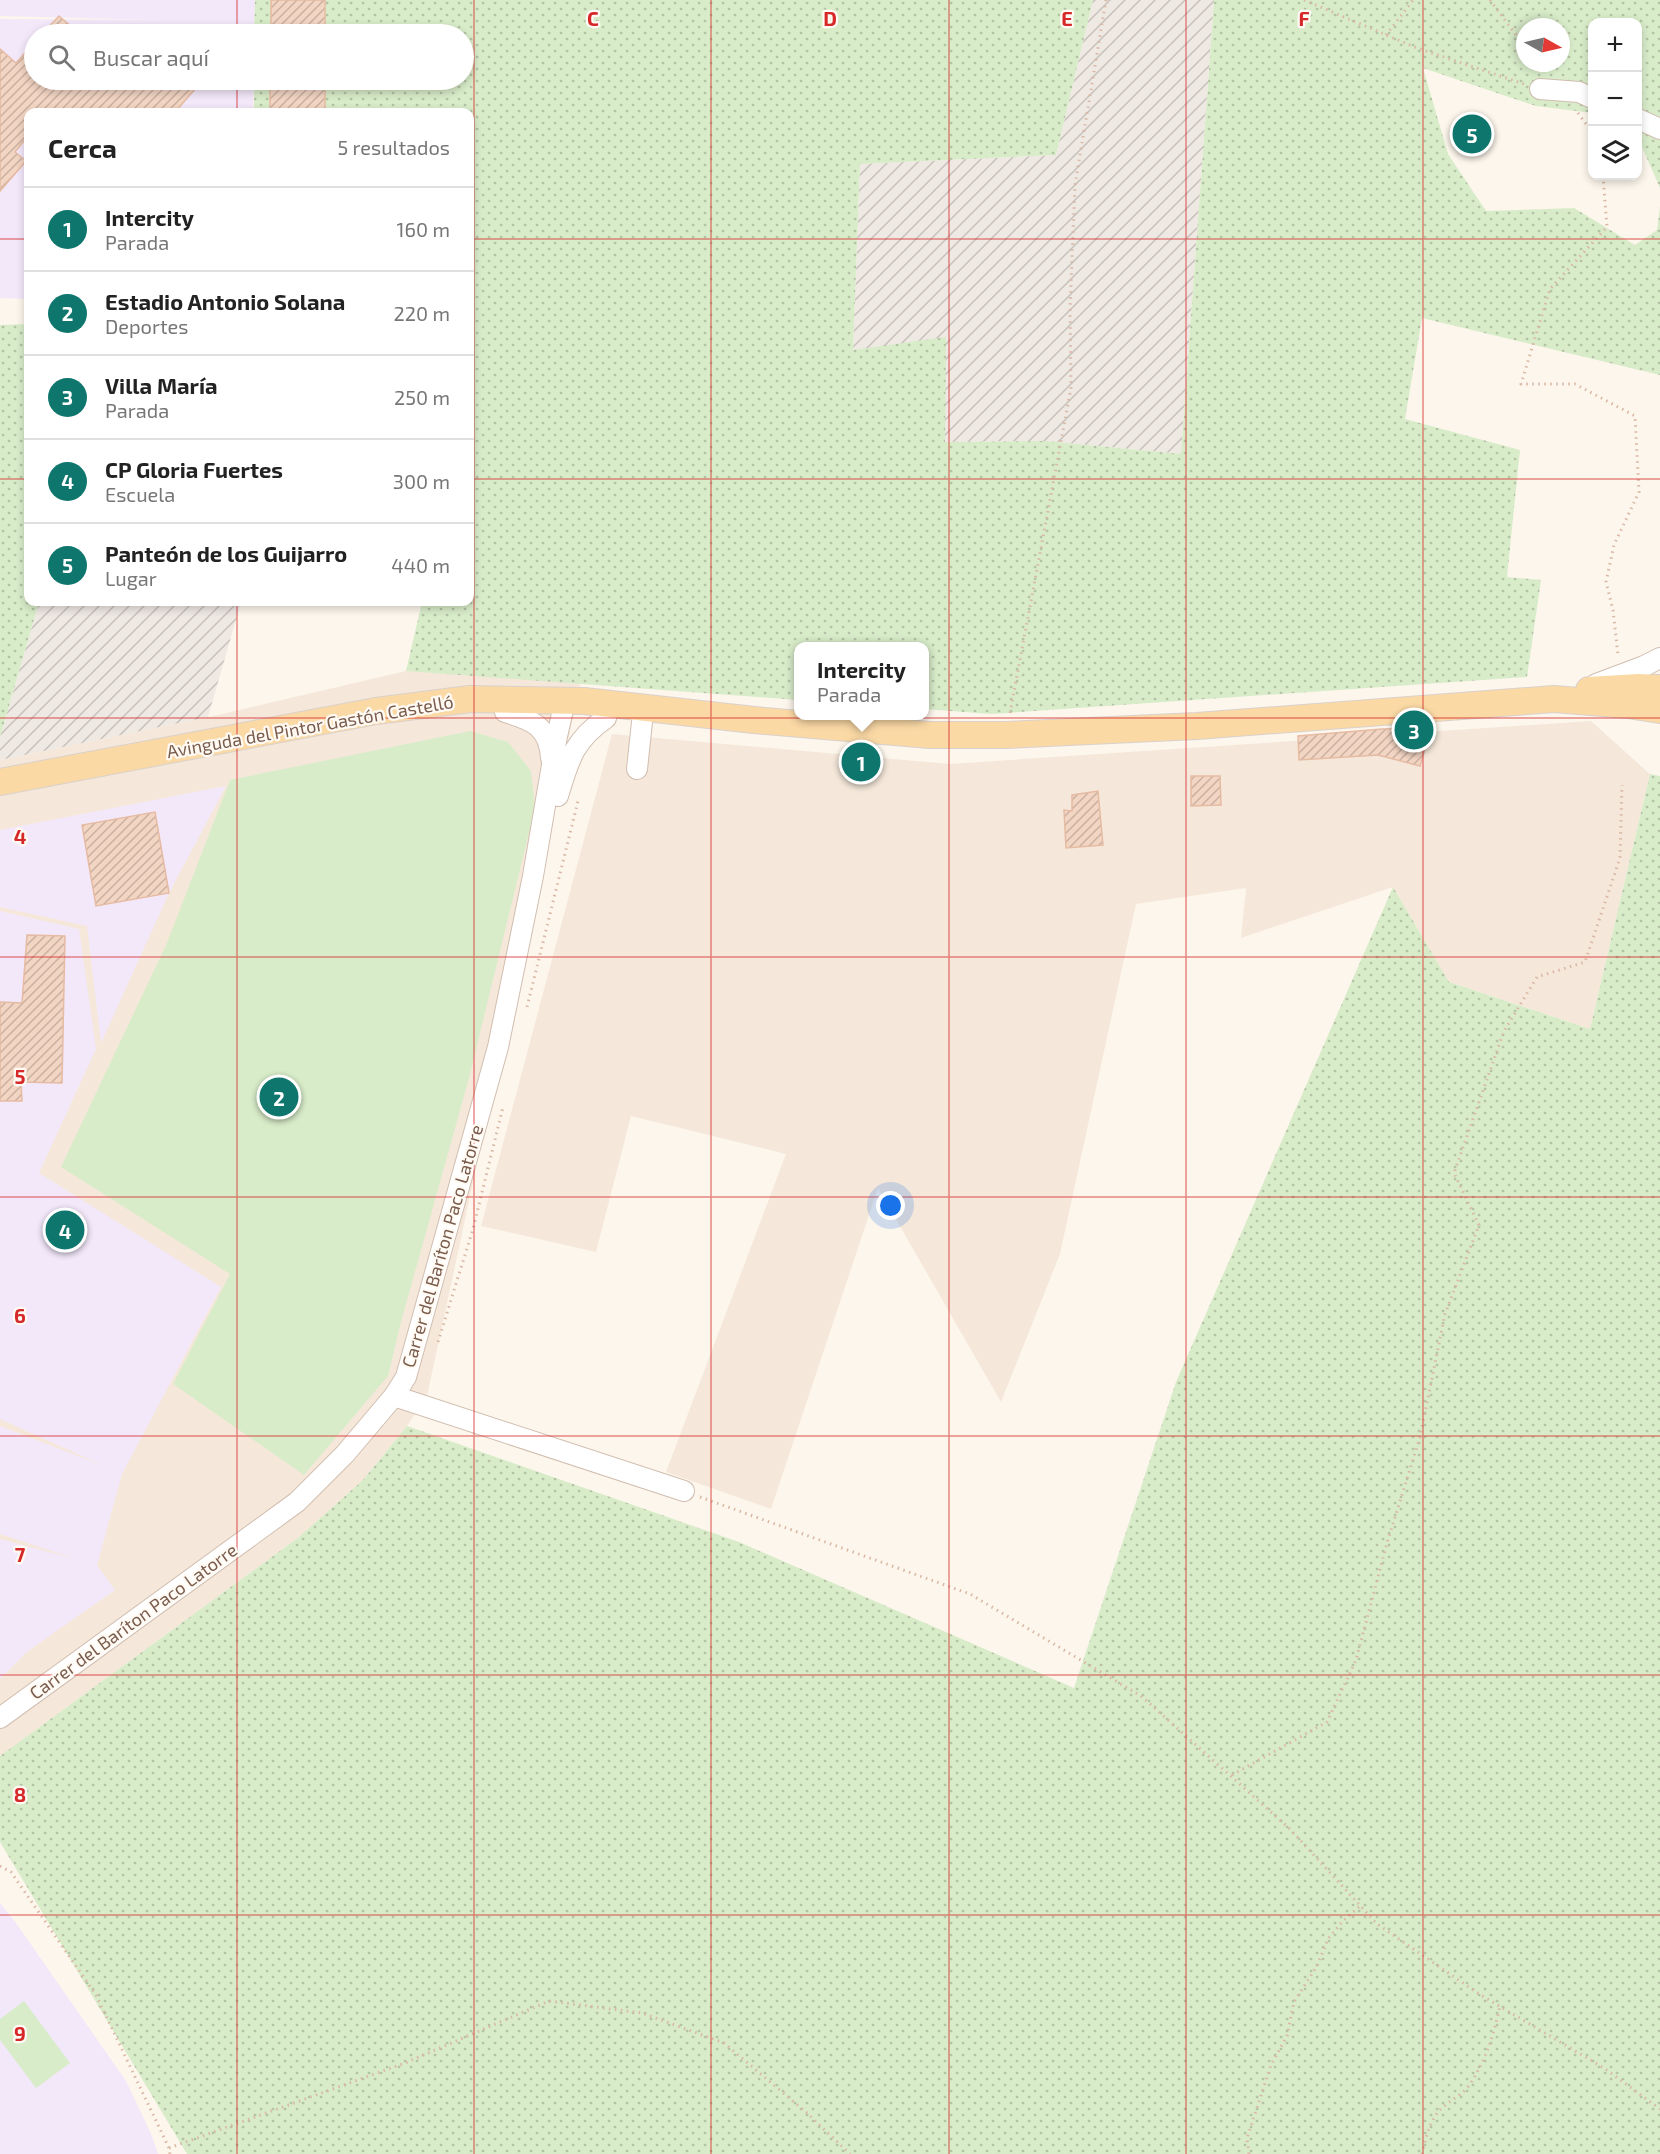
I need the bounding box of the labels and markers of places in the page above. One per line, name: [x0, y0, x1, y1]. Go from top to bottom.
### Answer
pin: 5: [1452, 112, 1492, 156]
pin: 3: [1394, 708, 1434, 752]
pin: 1: [842, 740, 880, 784]
pin: 2: [260, 1074, 298, 1120]
pin: 4: [46, 1208, 84, 1252]

